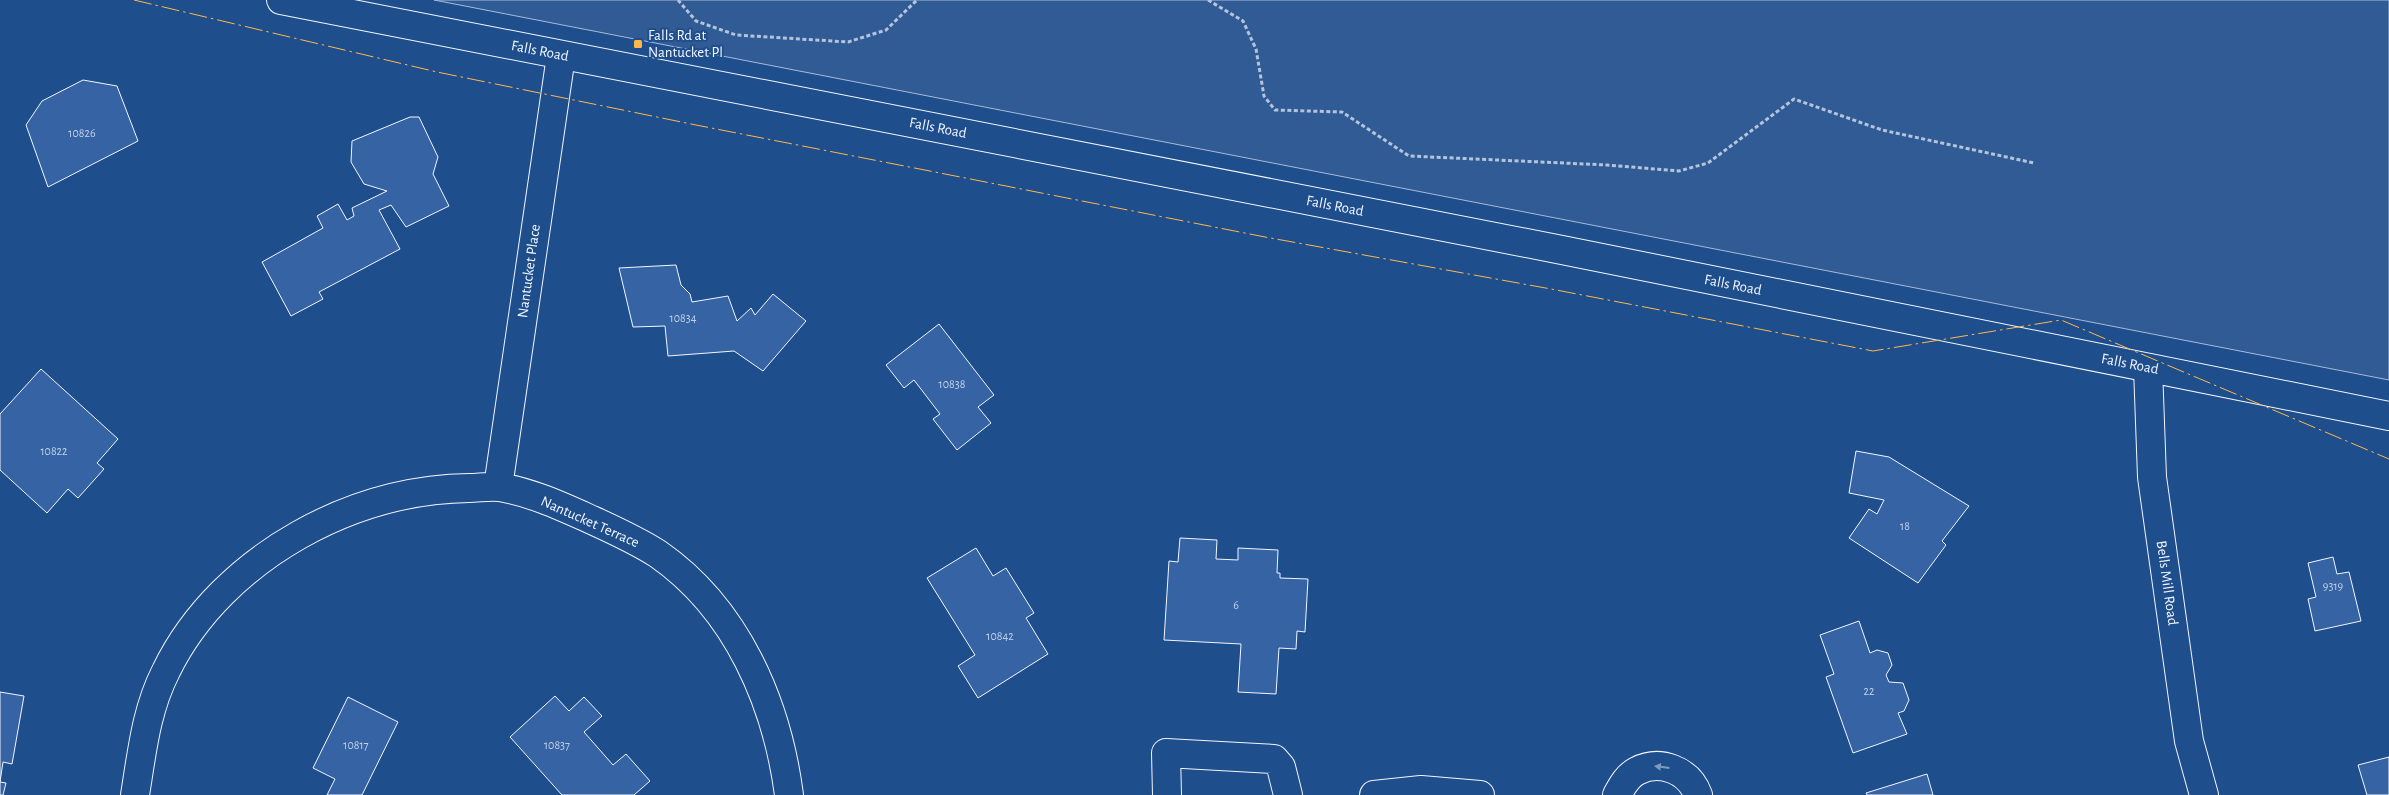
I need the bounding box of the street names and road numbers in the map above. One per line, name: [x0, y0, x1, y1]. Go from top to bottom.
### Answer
street label: Falls Road: [510, 38, 570, 64]
street label: Falls Road: [908, 115, 968, 141]
street label: Falls Road: [1305, 193, 1365, 219]
street label: Nantucket Place: [515, 223, 543, 319]
street label: Falls Road: [1703, 272, 1763, 298]
street label: Falls Road: [2100, 351, 2160, 377]
street label: Nantucket Terrace: [539, 494, 641, 550]
street label: Bells Mill Road: [2154, 540, 2180, 627]

